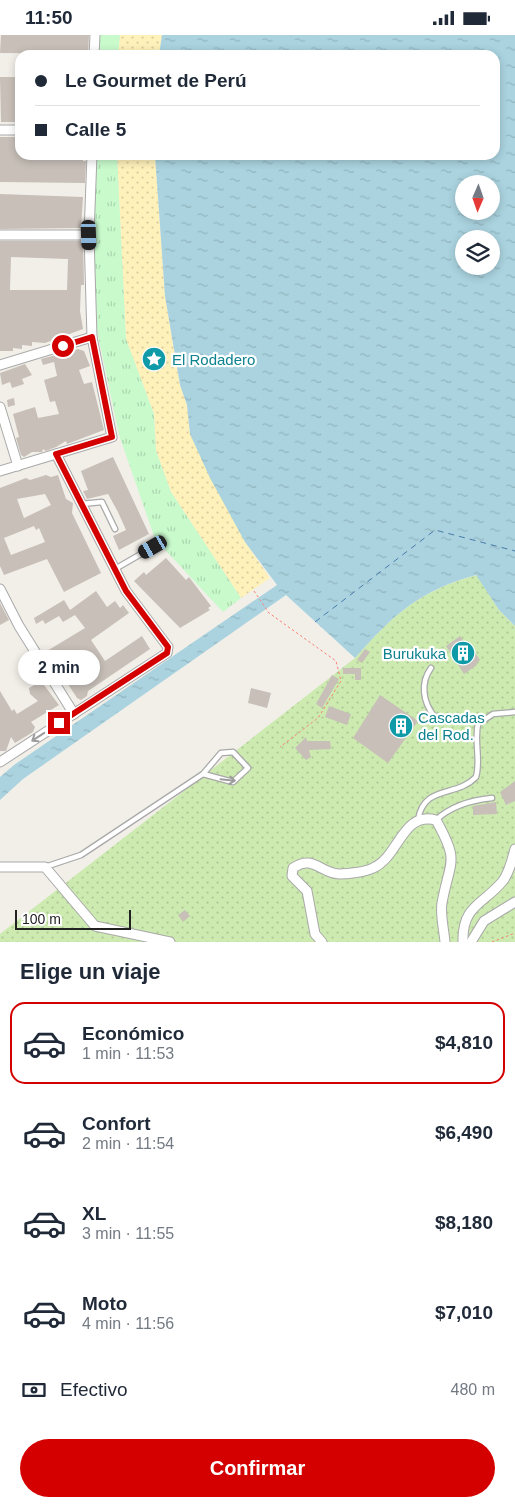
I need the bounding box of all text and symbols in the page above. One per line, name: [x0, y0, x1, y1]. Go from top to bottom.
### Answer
text: 11:50: [25, 7, 73, 28]
text: Le Gourmet de Perú: [65, 70, 247, 91]
text: Calle 5: [65, 119, 126, 140]
north arrow: [455, 175, 500, 220]
map controls: [455, 175, 500, 275]
car: [80, 220, 97, 250]
button: layers: [455, 230, 500, 275]
route start: [52, 335, 74, 357]
place icon: El Rodadero: [141, 346, 167, 372]
place label: El Rodadero: [172, 351, 255, 368]
car: [136, 533, 169, 561]
building icon: Burukuka: [450, 640, 476, 666]
place label: Burukuka: [383, 645, 447, 662]
callout: 2 min: [18, 651, 100, 685]
text: 2 min: [38, 659, 80, 676]
place label: Cascadas del Rod.: [418, 709, 485, 743]
route end: [48, 712, 70, 734]
building icon: Cascadas del Rod.: [388, 713, 414, 739]
one-way arrow: [31, 732, 45, 742]
one-way arrow: [220, 775, 236, 784]
scale bar: [15, 907, 131, 930]
text: 100 m: [22, 911, 61, 927]
text: Elige un viaje: [20, 959, 161, 984]
icon: car: [22, 1021, 67, 1066]
text: Económico: [82, 1023, 184, 1044]
text: $4,810: [435, 1032, 493, 1053]
text: 1 min · 11:53: [82, 1045, 174, 1062]
icon: car: [22, 1111, 67, 1156]
text: Confort: [82, 1113, 151, 1134]
text: $6,490: [435, 1122, 493, 1143]
text: 2 min · 11:54: [82, 1135, 174, 1152]
icon: car: [22, 1201, 67, 1246]
text: XL: [82, 1203, 106, 1224]
text: $8,180: [435, 1212, 493, 1233]
text: 3 min · 11:55: [82, 1225, 174, 1242]
icon: car: [22, 1291, 67, 1336]
text: Moto: [82, 1293, 127, 1314]
text: $7,010: [435, 1302, 493, 1323]
text: 4 min · 11:56: [82, 1315, 174, 1332]
icon: cash: [20, 1376, 48, 1404]
text: Efectivo: [60, 1379, 128, 1400]
text: 480 m: [451, 1381, 495, 1398]
button: Confirmar: [20, 1439, 495, 1497]

